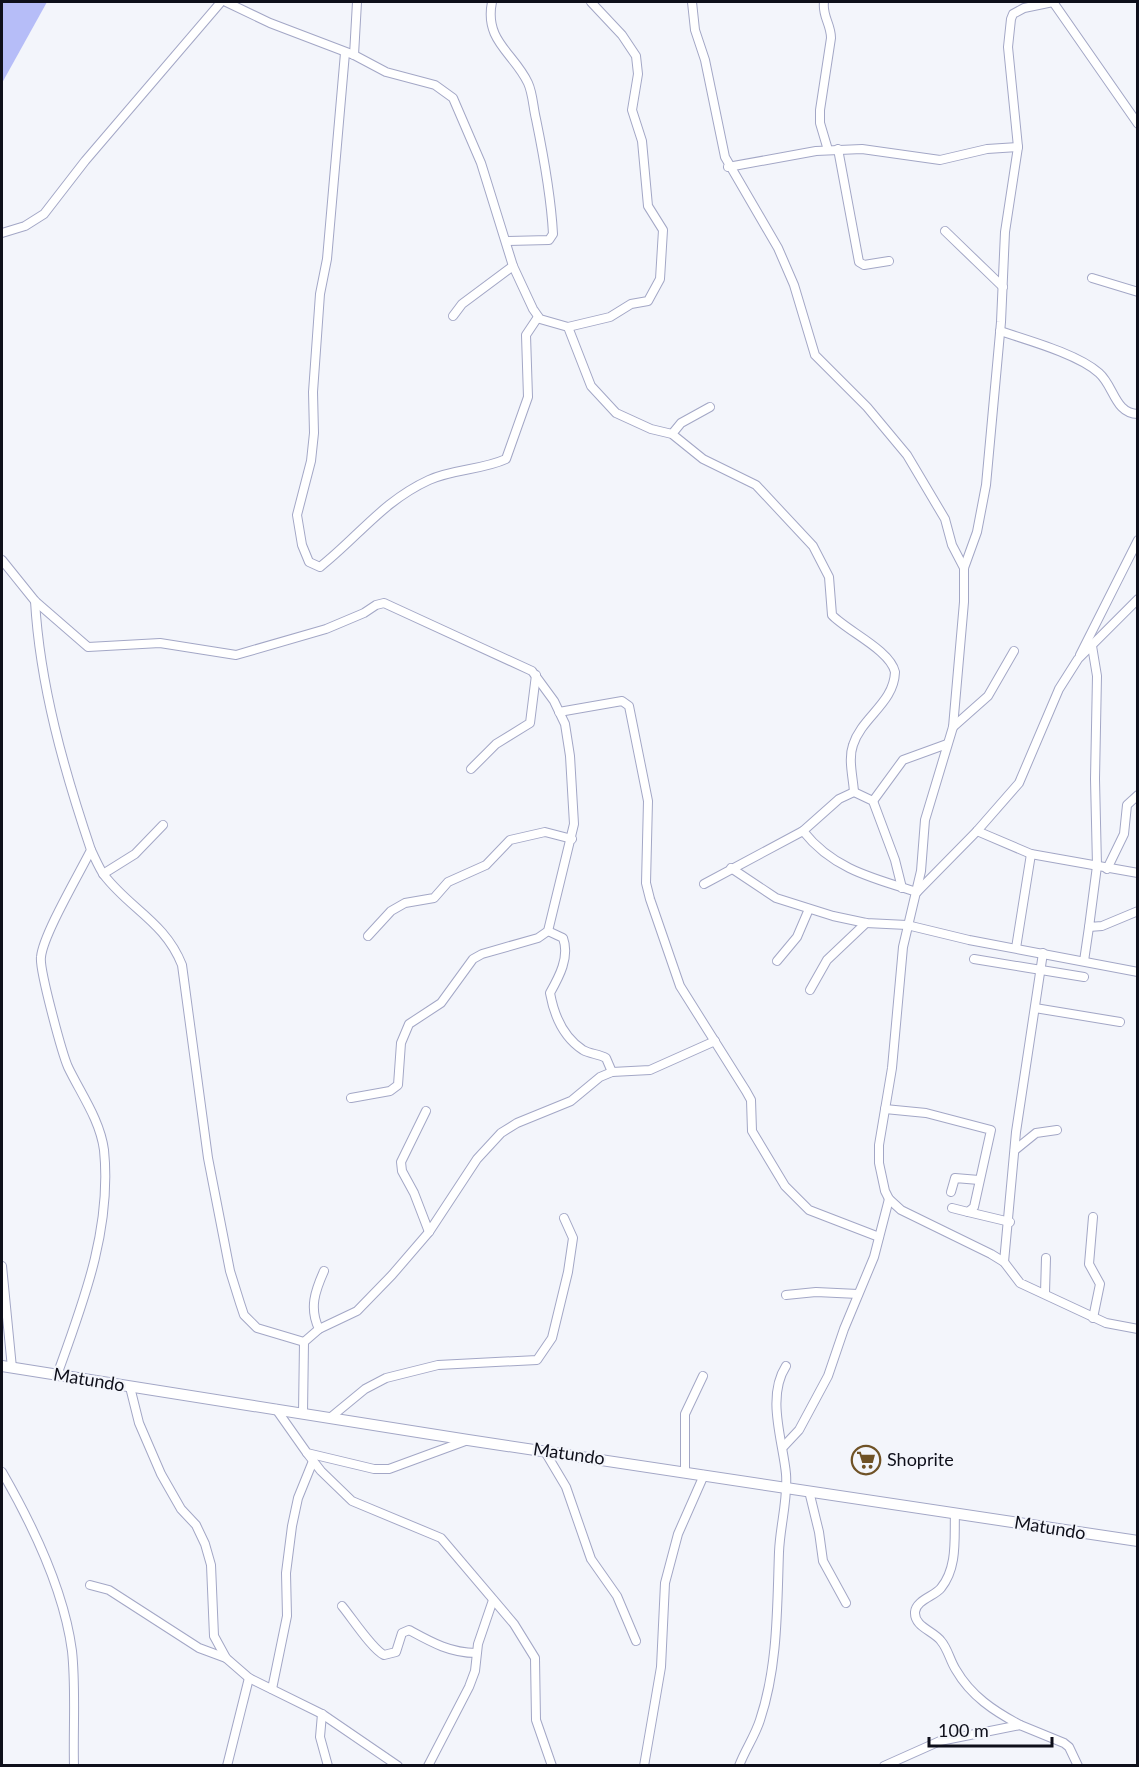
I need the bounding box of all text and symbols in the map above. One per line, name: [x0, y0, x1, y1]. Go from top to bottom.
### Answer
street label: Matundo: [52, 1363, 126, 1396]
street label: Matundo: [532, 1437, 606, 1469]
supermarket icon: Shoprite: [850, 1444, 882, 1476]
place label: Shoprite: [887, 1448, 954, 1470]
street label: Matundo: [1013, 1511, 1087, 1544]
scale bar: [929, 1710, 1052, 1748]
text: 100 m: [938, 1719, 989, 1741]

